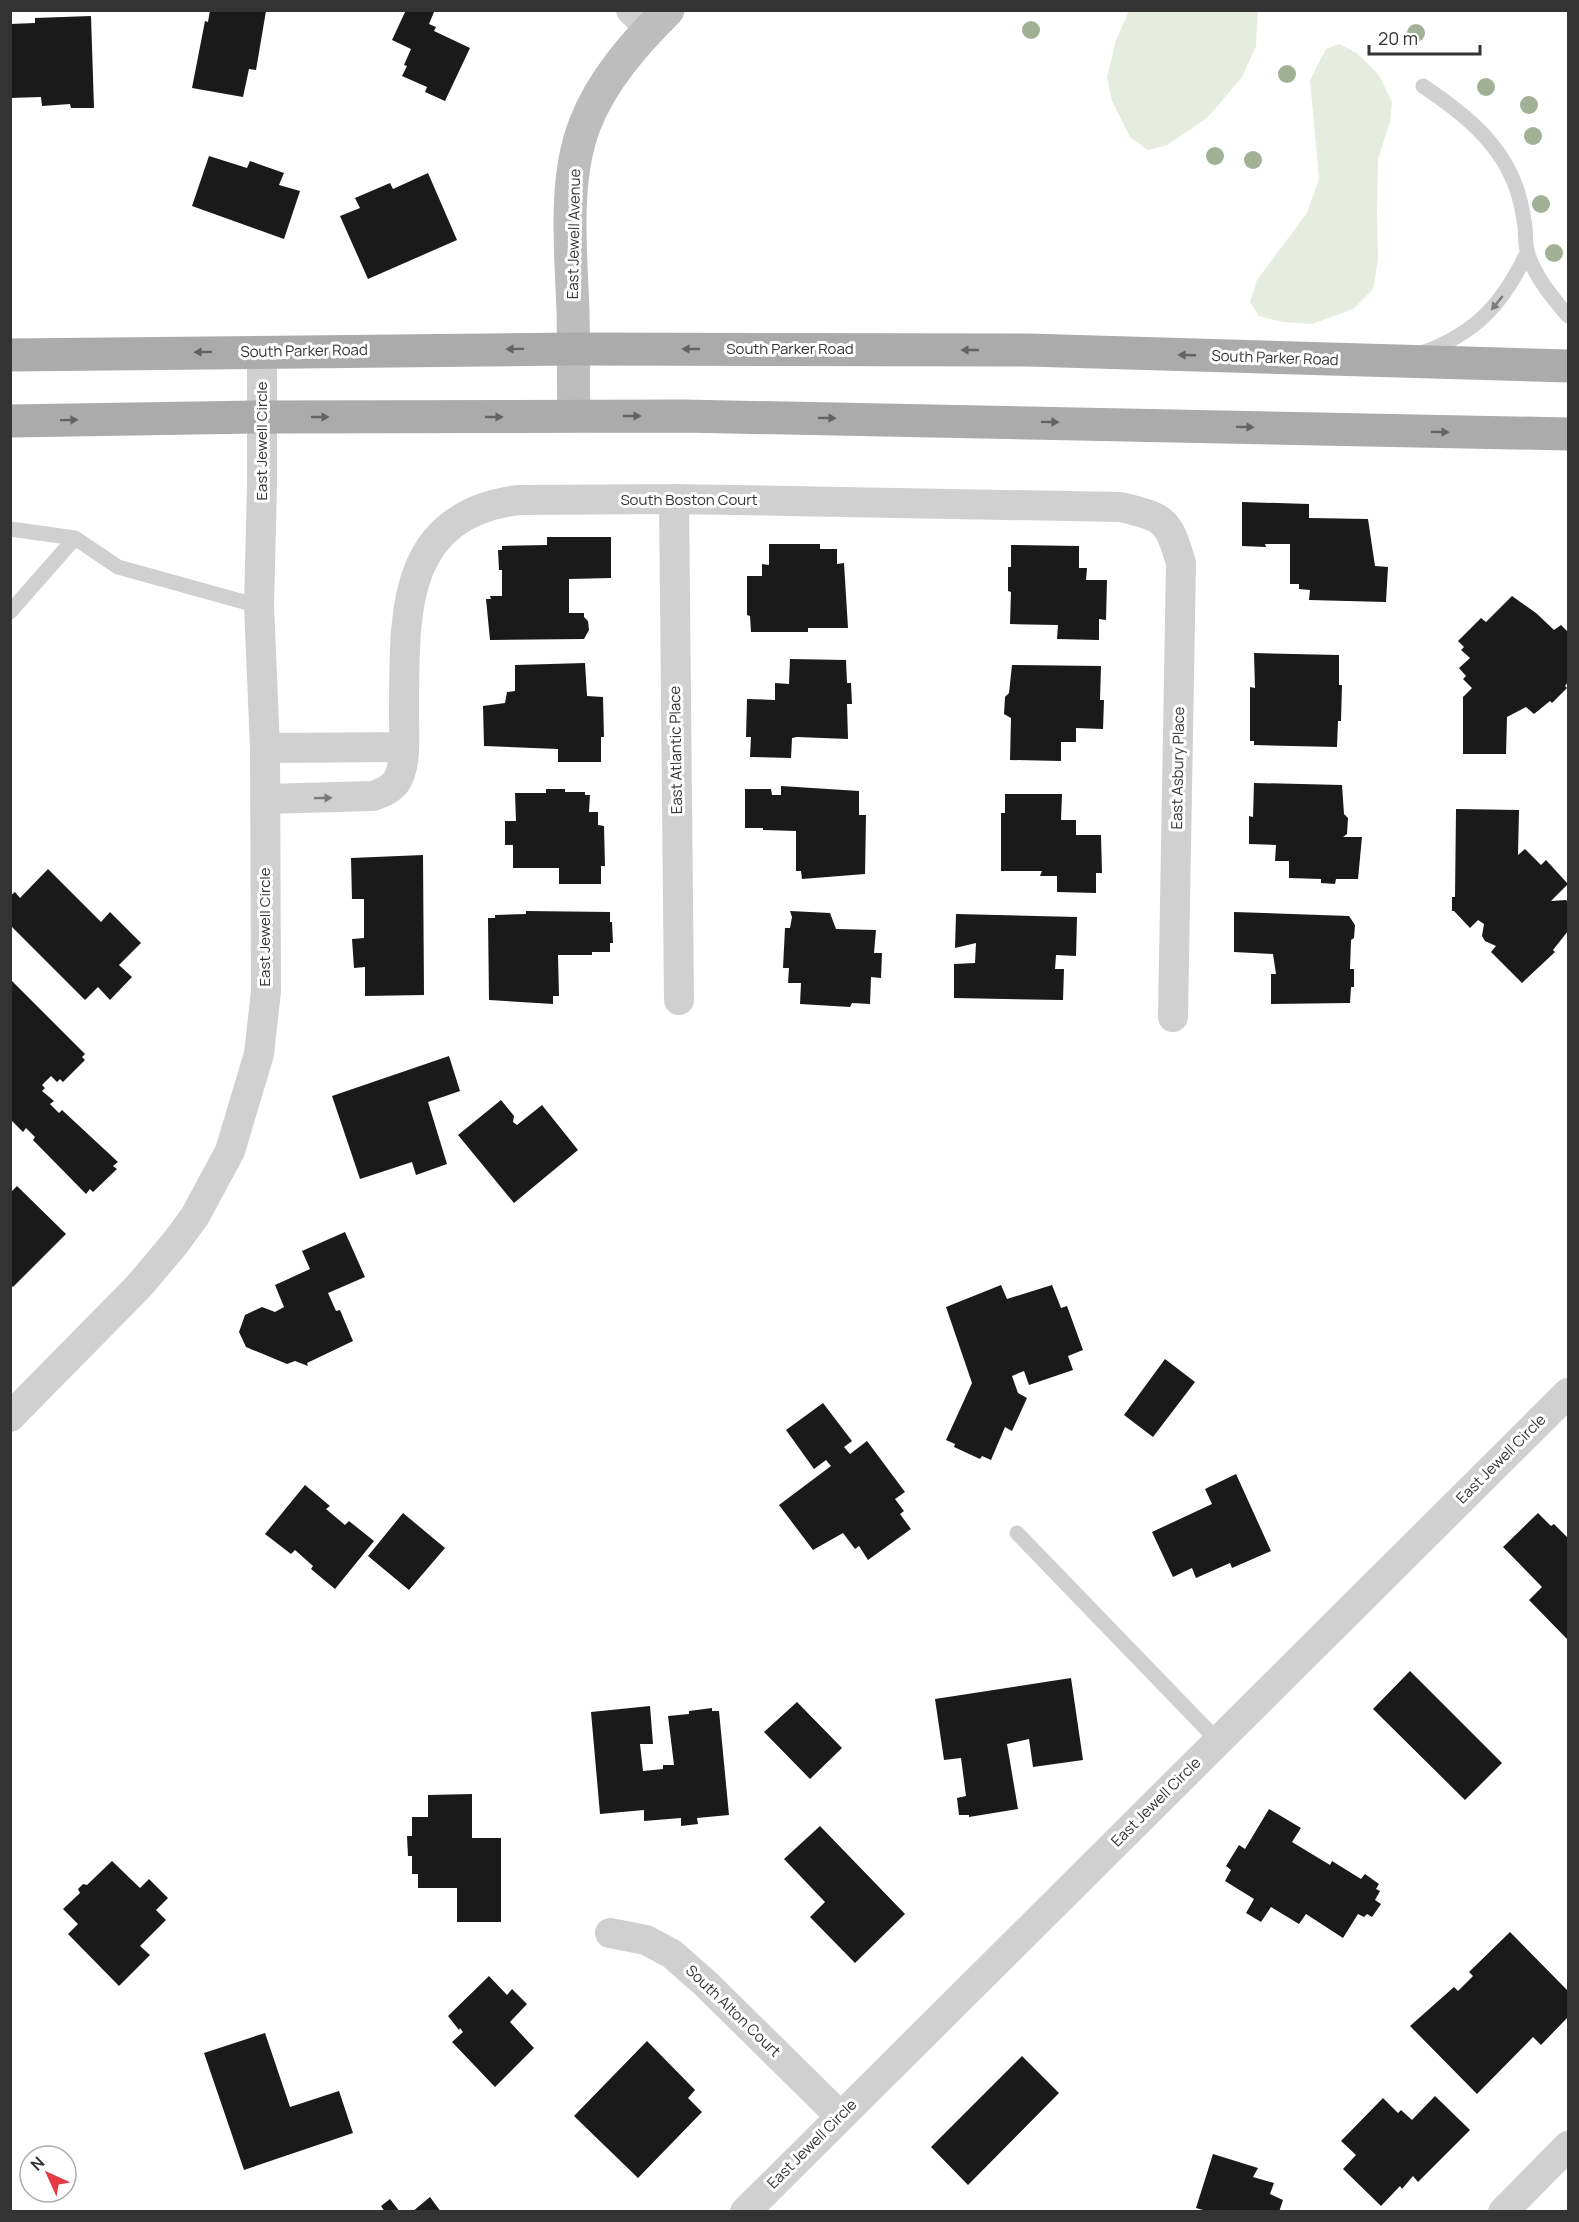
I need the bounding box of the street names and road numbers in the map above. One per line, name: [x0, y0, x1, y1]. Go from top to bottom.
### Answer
street label: East Jewell Avenue: [562, 168, 585, 299]
street label: South Parker Road: [726, 338, 854, 359]
street label: South Parker Road: [240, 339, 368, 362]
street label: South Parker Road: [1211, 345, 1339, 370]
street label: East Jewell Circle: [251, 381, 272, 501]
street label: South Boston Court: [620, 489, 758, 510]
street label: East Atlantic Place: [664, 685, 687, 814]
street label: East Asbury Place: [1166, 706, 1189, 830]
street label: East Jewell Circle: [254, 867, 275, 987]
street label: East Jewell Circle: [1451, 1409, 1550, 1508]
street label: East Jewell Circle: [1106, 1752, 1205, 1851]
street label: South Alton Court: [681, 1960, 785, 2061]
street label: East Jewell Circle: [762, 2094, 861, 2193]

